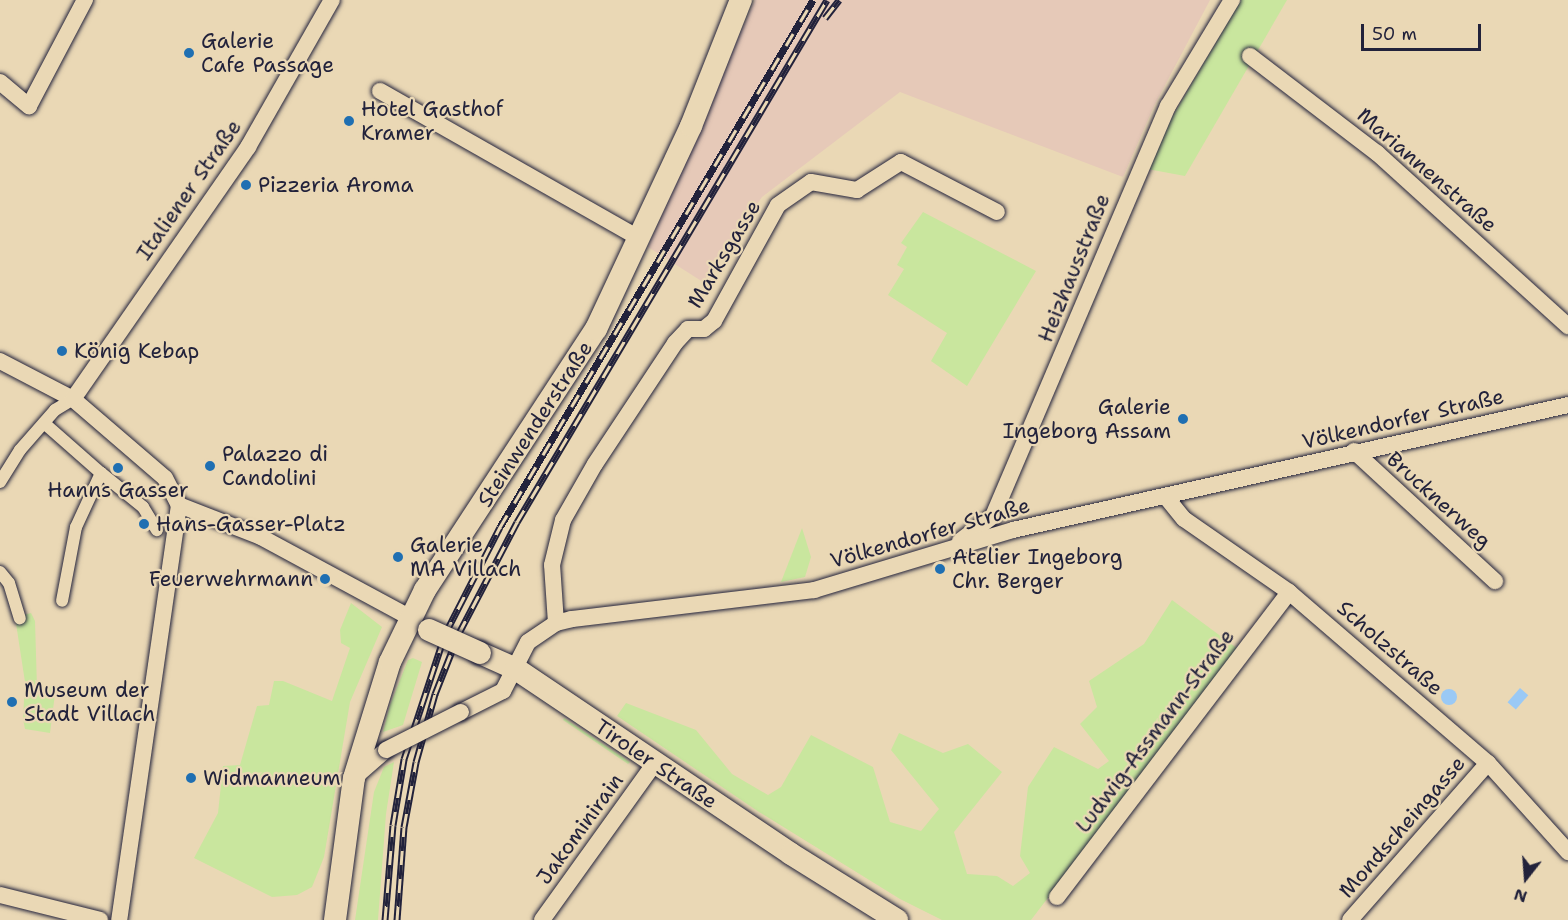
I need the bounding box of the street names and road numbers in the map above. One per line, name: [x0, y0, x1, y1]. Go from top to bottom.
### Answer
street label: Mariannenstraße: [1352, 102, 1502, 238]
street label: Italiener Straße: [131, 115, 247, 265]
street label: Heizhausstraße: [1033, 190, 1115, 346]
street label: Marksgasse: [682, 195, 766, 313]
street label: Steinwenderstraße: [472, 337, 598, 511]
street label: Völkendorfer Straße: [1300, 384, 1506, 454]
street label: Brucknerweg: [1382, 447, 1496, 553]
street label: Völkendorfer Straße: [827, 492, 1033, 574]
street label: Scholzstraße: [1332, 595, 1448, 701]
street label: Ludwig-Assmann-Straße: [1070, 624, 1240, 838]
street label: Tiroler Straße: [590, 714, 722, 814]
street label: Mondscheingasse: [1334, 751, 1470, 903]
street label: Jakominirain: [531, 769, 629, 889]

